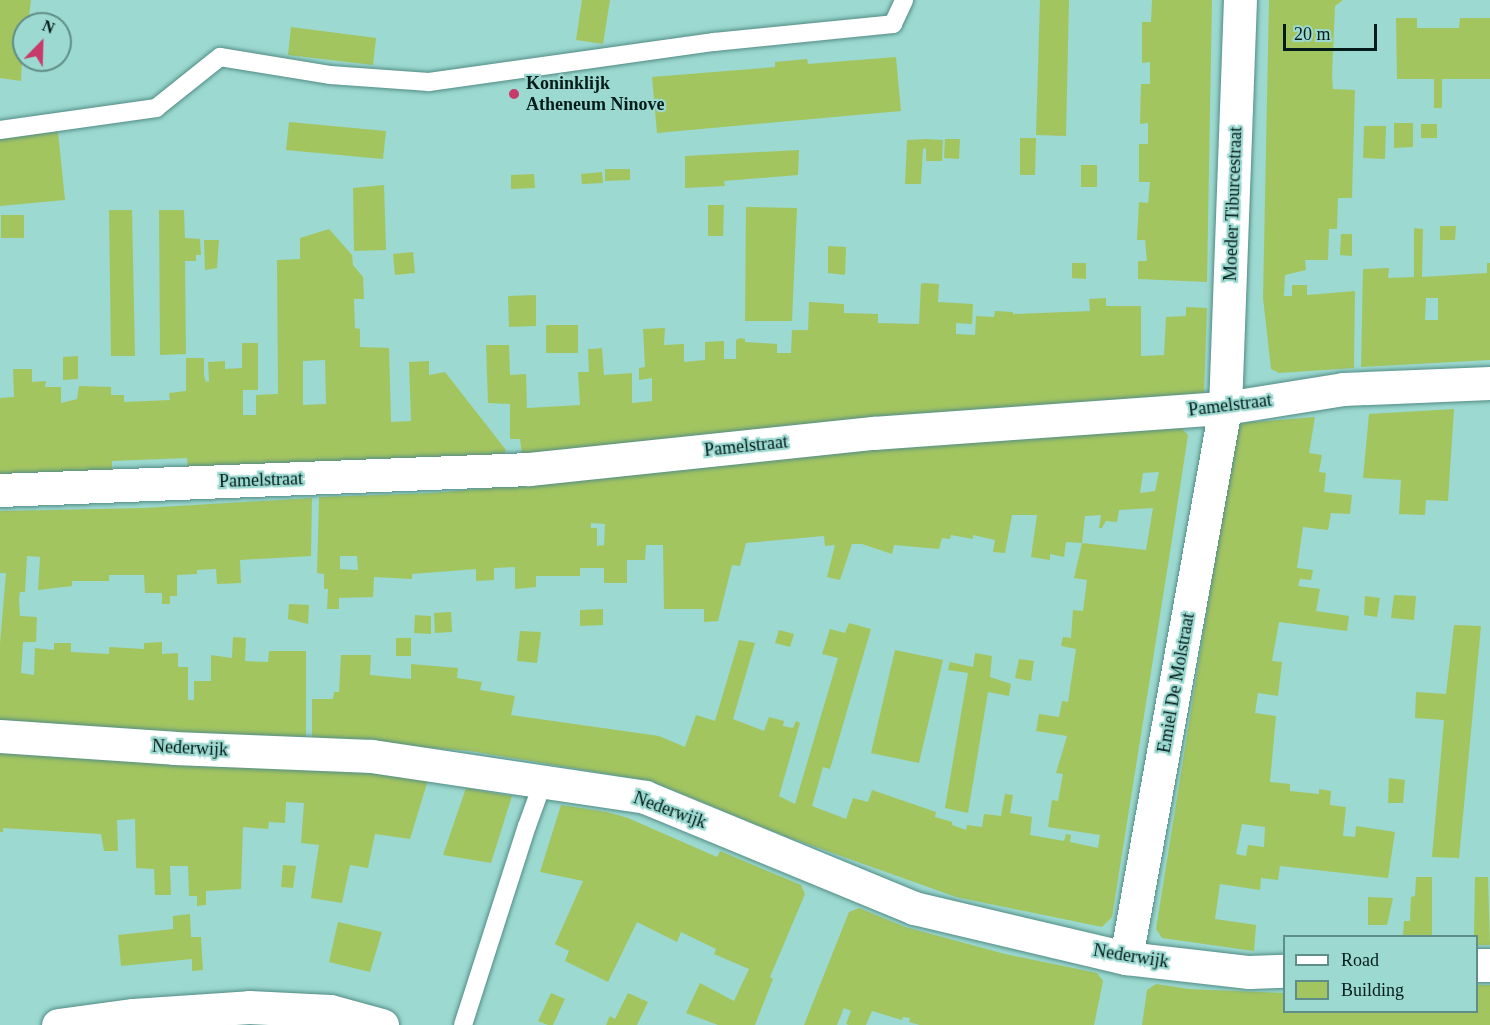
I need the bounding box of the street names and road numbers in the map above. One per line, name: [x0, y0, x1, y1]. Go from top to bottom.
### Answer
street label: Moeder Tiburcestraat: [1220, 126, 1246, 282]
street label: Pamelstraat: [1187, 389, 1273, 421]
street label: Pamelstraat: [703, 431, 789, 461]
street label: Pamelstraat: [219, 468, 303, 492]
street label: Emiel De Molstraat: [1153, 611, 1199, 755]
street label: Nederwijk: [152, 735, 228, 761]
street label: Nederwijk: [631, 787, 709, 833]
street label: Nederwijk: [1092, 939, 1170, 973]

